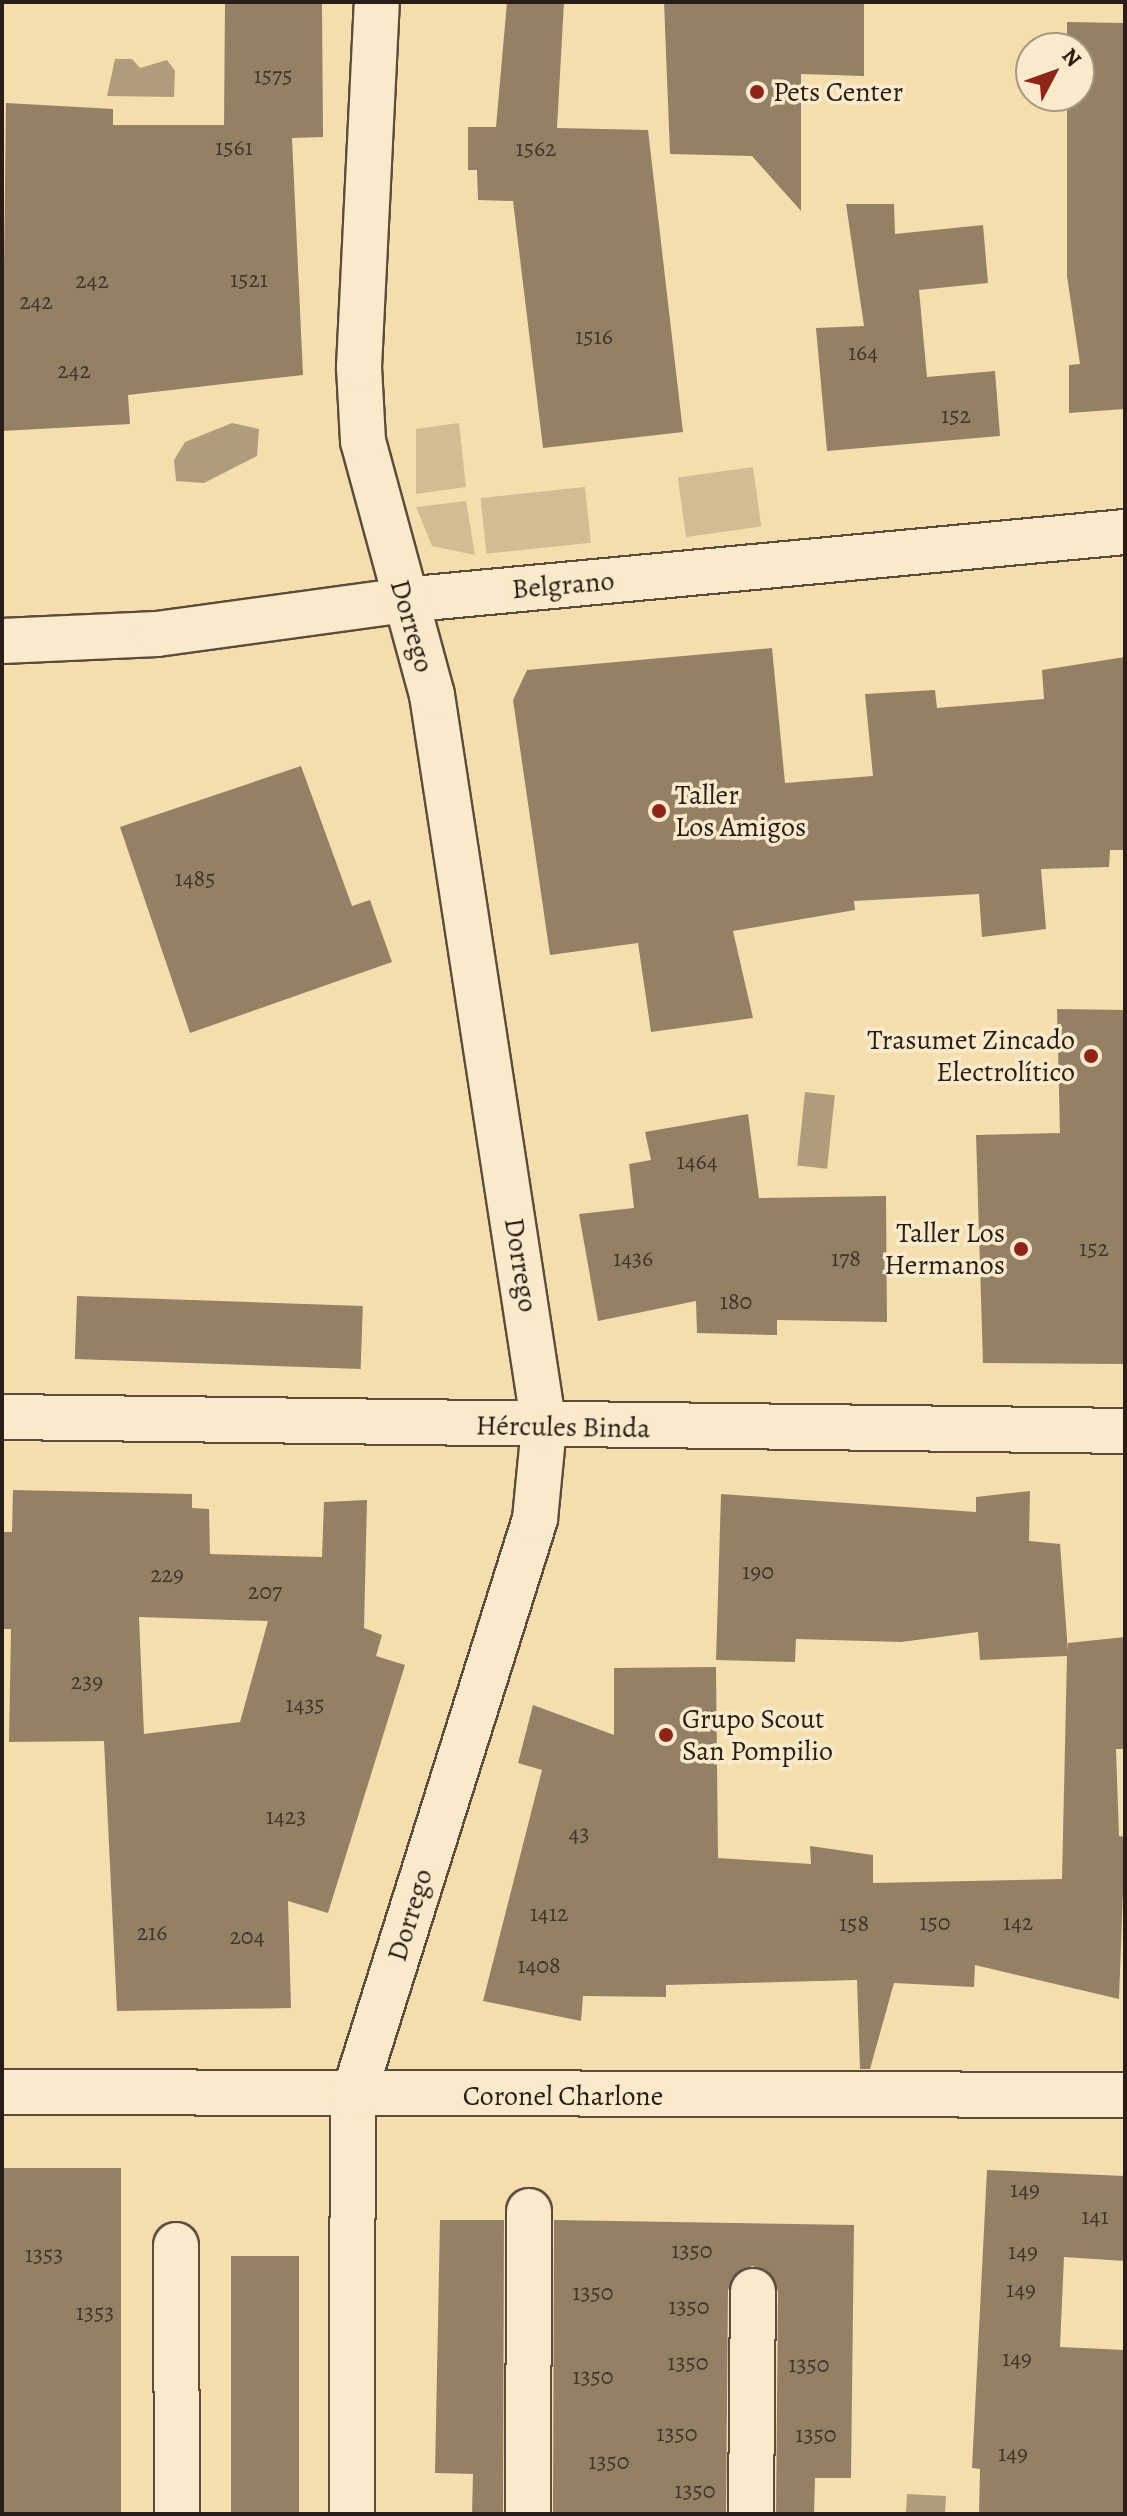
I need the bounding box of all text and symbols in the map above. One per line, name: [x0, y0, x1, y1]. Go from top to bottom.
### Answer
north arrow: [1015, 32, 1095, 112]
text: N: [1055, 42, 1088, 73]
house number: 1575: [254, 62, 292, 90]
place label: Pets Center: [773, 75, 903, 109]
marker: Pets Center: [748, 83, 766, 101]
house number: 1561: [215, 134, 253, 162]
house number: 1562: [515, 135, 557, 163]
house number: 1521: [230, 266, 268, 294]
house number: 242: [75, 267, 109, 295]
house number: 242: [19, 288, 53, 316]
house number: 1516: [575, 323, 613, 351]
house number: 164: [848, 339, 878, 367]
house number: 242: [57, 357, 91, 385]
house number: 152: [941, 402, 971, 430]
street label: Belgrano: [510, 564, 616, 606]
street label: Dorrego: [383, 576, 441, 676]
place label: Taller Los Amigos: [675, 778, 806, 844]
marker: Taller Los Amigos: [650, 802, 668, 820]
house number: 1485: [174, 865, 216, 893]
place label: Trasumet Zincado Electrolítico: [867, 1023, 1075, 1089]
marker: Trasumet Zincado Electrolítico: [1082, 1047, 1100, 1065]
house number: 1464: [676, 1148, 718, 1176]
street label: Dorrego: [497, 1215, 545, 1315]
place label: Taller Los Hermanos: [884, 1216, 1005, 1282]
house number: 152: [1079, 1235, 1109, 1263]
marker: Taller Los Hermanos: [1012, 1240, 1030, 1258]
house number: 1436: [613, 1245, 653, 1273]
house number: 178: [831, 1245, 861, 1273]
house number: 180: [720, 1288, 752, 1316]
street label: Hércules Binda: [475, 1409, 651, 1445]
house number: 190: [742, 1558, 774, 1586]
house number: 229: [150, 1561, 184, 1589]
house number: 207: [248, 1578, 282, 1606]
house number: 239: [71, 1668, 103, 1696]
house number: 1435: [285, 1691, 325, 1719]
place label: Grupo Scout San Pompilio: [682, 1702, 833, 1768]
marker: Grupo Scout San Pompilio: [657, 1726, 675, 1744]
house number: 1423: [266, 1803, 306, 1831]
house number: 43: [569, 1820, 589, 1848]
street label: Dorrego: [380, 1865, 440, 1965]
house number: 1412: [530, 1900, 568, 1928]
house number: 150: [919, 1909, 951, 1937]
house number: 142: [1003, 1909, 1033, 1937]
house number: 158: [839, 1910, 869, 1938]
house number: 216: [137, 1919, 167, 1947]
house number: 204: [229, 1923, 265, 1951]
house number: 1408: [517, 1952, 561, 1980]
street label: Coronel Charlone: [463, 2079, 663, 2113]
house number: 149: [1010, 2176, 1040, 2204]
house number: 141: [1081, 2203, 1109, 2231]
house number: 1350: [671, 2237, 713, 2265]
house number: 149: [1008, 2238, 1038, 2266]
house number: 1353: [25, 2241, 63, 2269]
house number: 149: [1006, 2276, 1036, 2304]
house number: 1350: [572, 2279, 614, 2307]
house number: 1350: [668, 2293, 710, 2321]
house number: 1353: [76, 2299, 114, 2327]
house number: 149: [1002, 2345, 1032, 2373]
house number: 1350: [667, 2349, 709, 2377]
house number: 1350: [788, 2351, 830, 2379]
house number: 1350: [572, 2363, 614, 2391]
house number: 1350: [656, 2420, 698, 2448]
house number: 1350: [795, 2421, 837, 2449]
house number: 149: [998, 2440, 1028, 2468]
house number: 1350: [588, 2448, 630, 2476]
house number: 1350: [674, 2477, 716, 2505]

